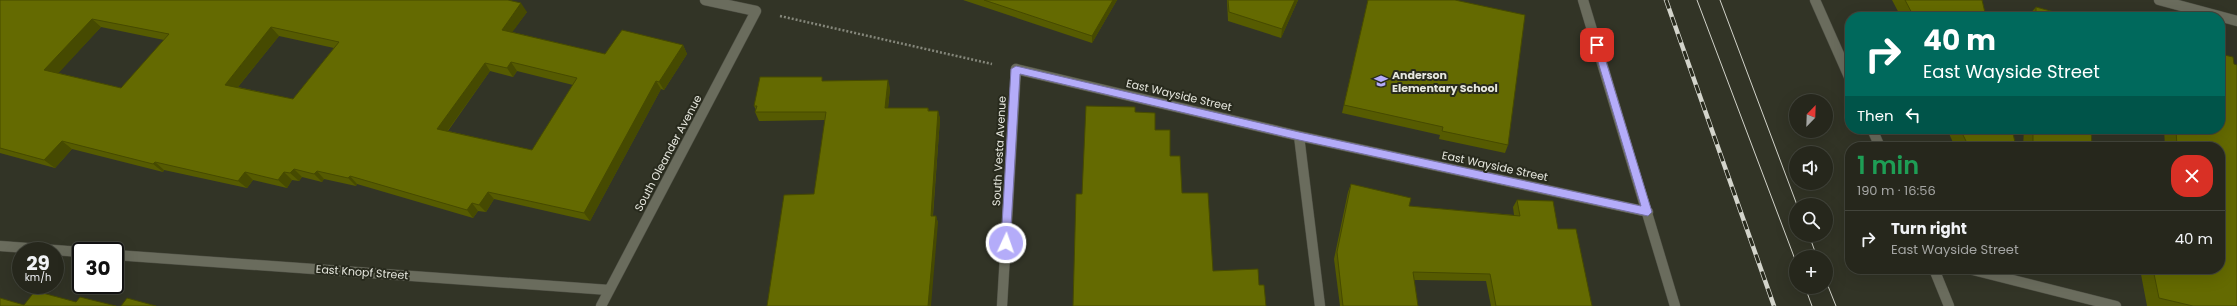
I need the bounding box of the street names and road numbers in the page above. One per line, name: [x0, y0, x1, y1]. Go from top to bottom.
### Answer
street label: East Wayside Street: [1125, 75, 1233, 115]
street label: South Oleander Avenue: [630, 92, 706, 214]
street label: South Vesta Avenue: [988, 95, 1010, 206]
street label: East Wayside Street: [1441, 147, 1549, 185]
street label: East Knopf Street: [315, 261, 409, 283]

